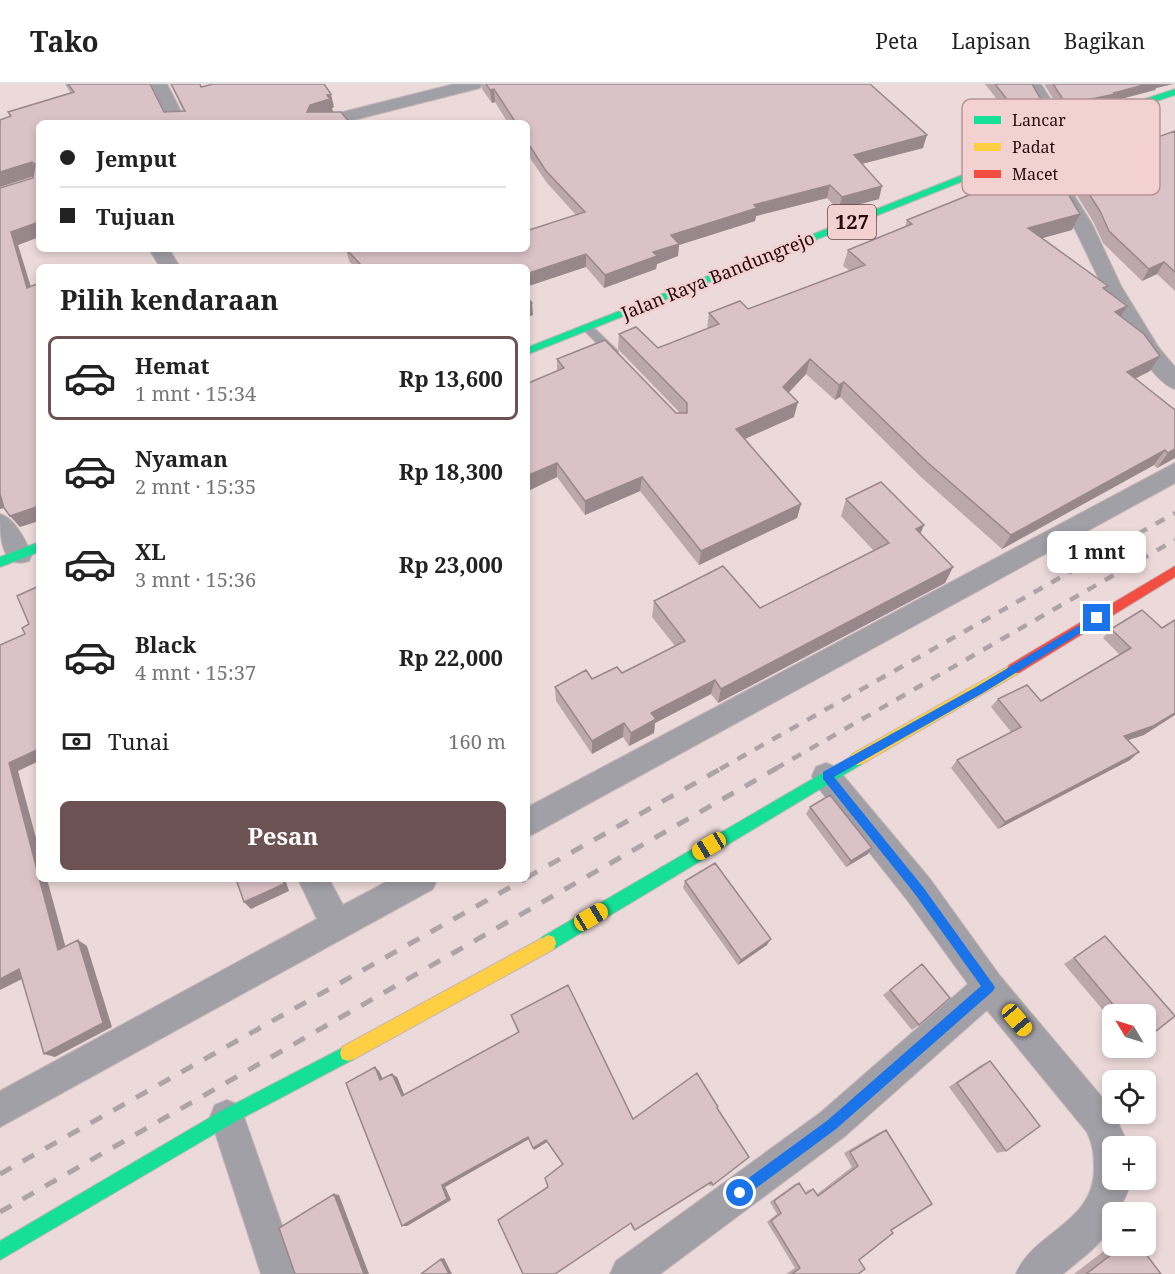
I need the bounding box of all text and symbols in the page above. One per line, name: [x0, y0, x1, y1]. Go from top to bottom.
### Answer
text: Tako: [30, 22, 99, 60]
text: Peta: [875, 27, 918, 55]
text: Lapisan: [951, 27, 1031, 55]
text: Bagikan: [1064, 27, 1145, 55]
legend: [962, 99, 1160, 195]
text: Lancar: [1012, 109, 1066, 131]
text: Padat: [1012, 136, 1056, 158]
text: Jemput: [96, 143, 177, 173]
text: Macet: [1012, 163, 1058, 185]
text: Tujuan: [96, 201, 175, 231]
road number: 127: [828, 205, 876, 239]
street label: Jalan Raya Bandungrejo: [617, 225, 818, 325]
text: Pilih kendaraan: [60, 281, 279, 318]
text: Hemat: [135, 350, 209, 380]
icon: car: [63, 351, 117, 405]
text: Rp 13,600: [399, 363, 503, 393]
text: 1 mnt · 15:34: [135, 380, 256, 407]
text: Nyaman: [135, 443, 228, 473]
icon: car: [63, 444, 117, 498]
text: Rp 18,300: [399, 456, 503, 486]
text: 2 mnt · 15:35: [135, 473, 256, 500]
callout: 1 mnt: [1048, 531, 1146, 573]
text: XL: [135, 536, 166, 566]
icon: car: [63, 537, 117, 591]
text: 1 mnt: [1068, 538, 1125, 565]
text: Rp 23,000: [399, 549, 503, 579]
text: 3 mnt · 15:36: [135, 566, 256, 593]
route end: [1083, 604, 1110, 631]
text: Black: [135, 629, 196, 659]
icon: car: [63, 630, 117, 684]
text: Rp 22,000: [399, 642, 503, 672]
text: 4 mnt · 15:37: [135, 659, 256, 686]
icon: cash: [60, 725, 93, 758]
text: Tunai: [108, 726, 169, 756]
text: 160 m: [448, 728, 506, 755]
button: Pesan: [60, 801, 506, 870]
car: [689, 829, 729, 863]
car: [571, 900, 611, 934]
car: [999, 1000, 1035, 1040]
north arrow: [1102, 1004, 1156, 1058]
map controls: [1102, 1004, 1156, 1256]
button: locate: [1102, 1070, 1156, 1124]
button: +: [1102, 1136, 1156, 1190]
route start: [726, 1179, 753, 1206]
button: −: [1102, 1202, 1156, 1256]

